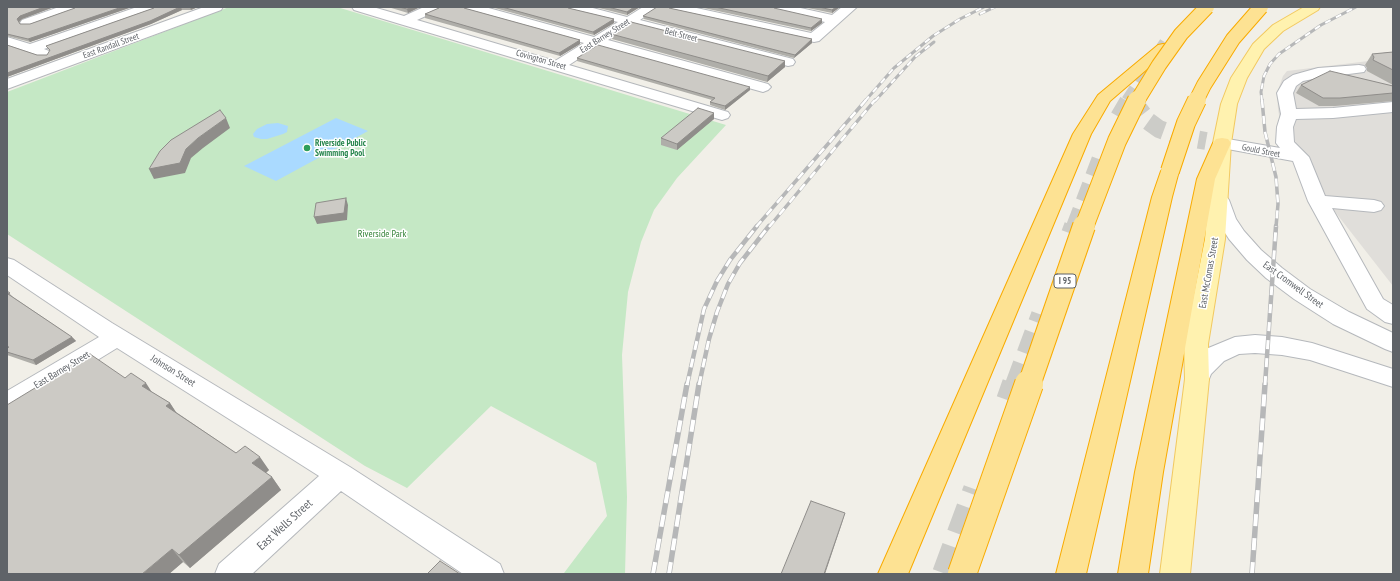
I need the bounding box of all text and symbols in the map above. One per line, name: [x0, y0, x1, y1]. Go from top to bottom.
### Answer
street label: East Barney Street: [578, 16, 632, 56]
street label: Belt Street: [664, 26, 698, 44]
street label: East Randall Street: [81, 31, 141, 61]
street label: Covington Street: [515, 48, 567, 72]
place label: Riverside Public Swimming Pool: [315, 138, 366, 159]
street label: Gould Street: [1241, 142, 1281, 160]
marker: Riverside Public Swimming Pool: [302, 143, 312, 153]
park label: Riverside Park: [358, 228, 406, 240]
street label: East McComas Street: [1197, 237, 1221, 309]
street label: East Cromwell Street: [1260, 259, 1326, 311]
road number: I 95: [1054, 274, 1076, 288]
street label: East Barney Street: [32, 349, 92, 391]
street label: Johnson Street: [148, 353, 198, 389]
street label: East Wells Street: [254, 496, 316, 554]

